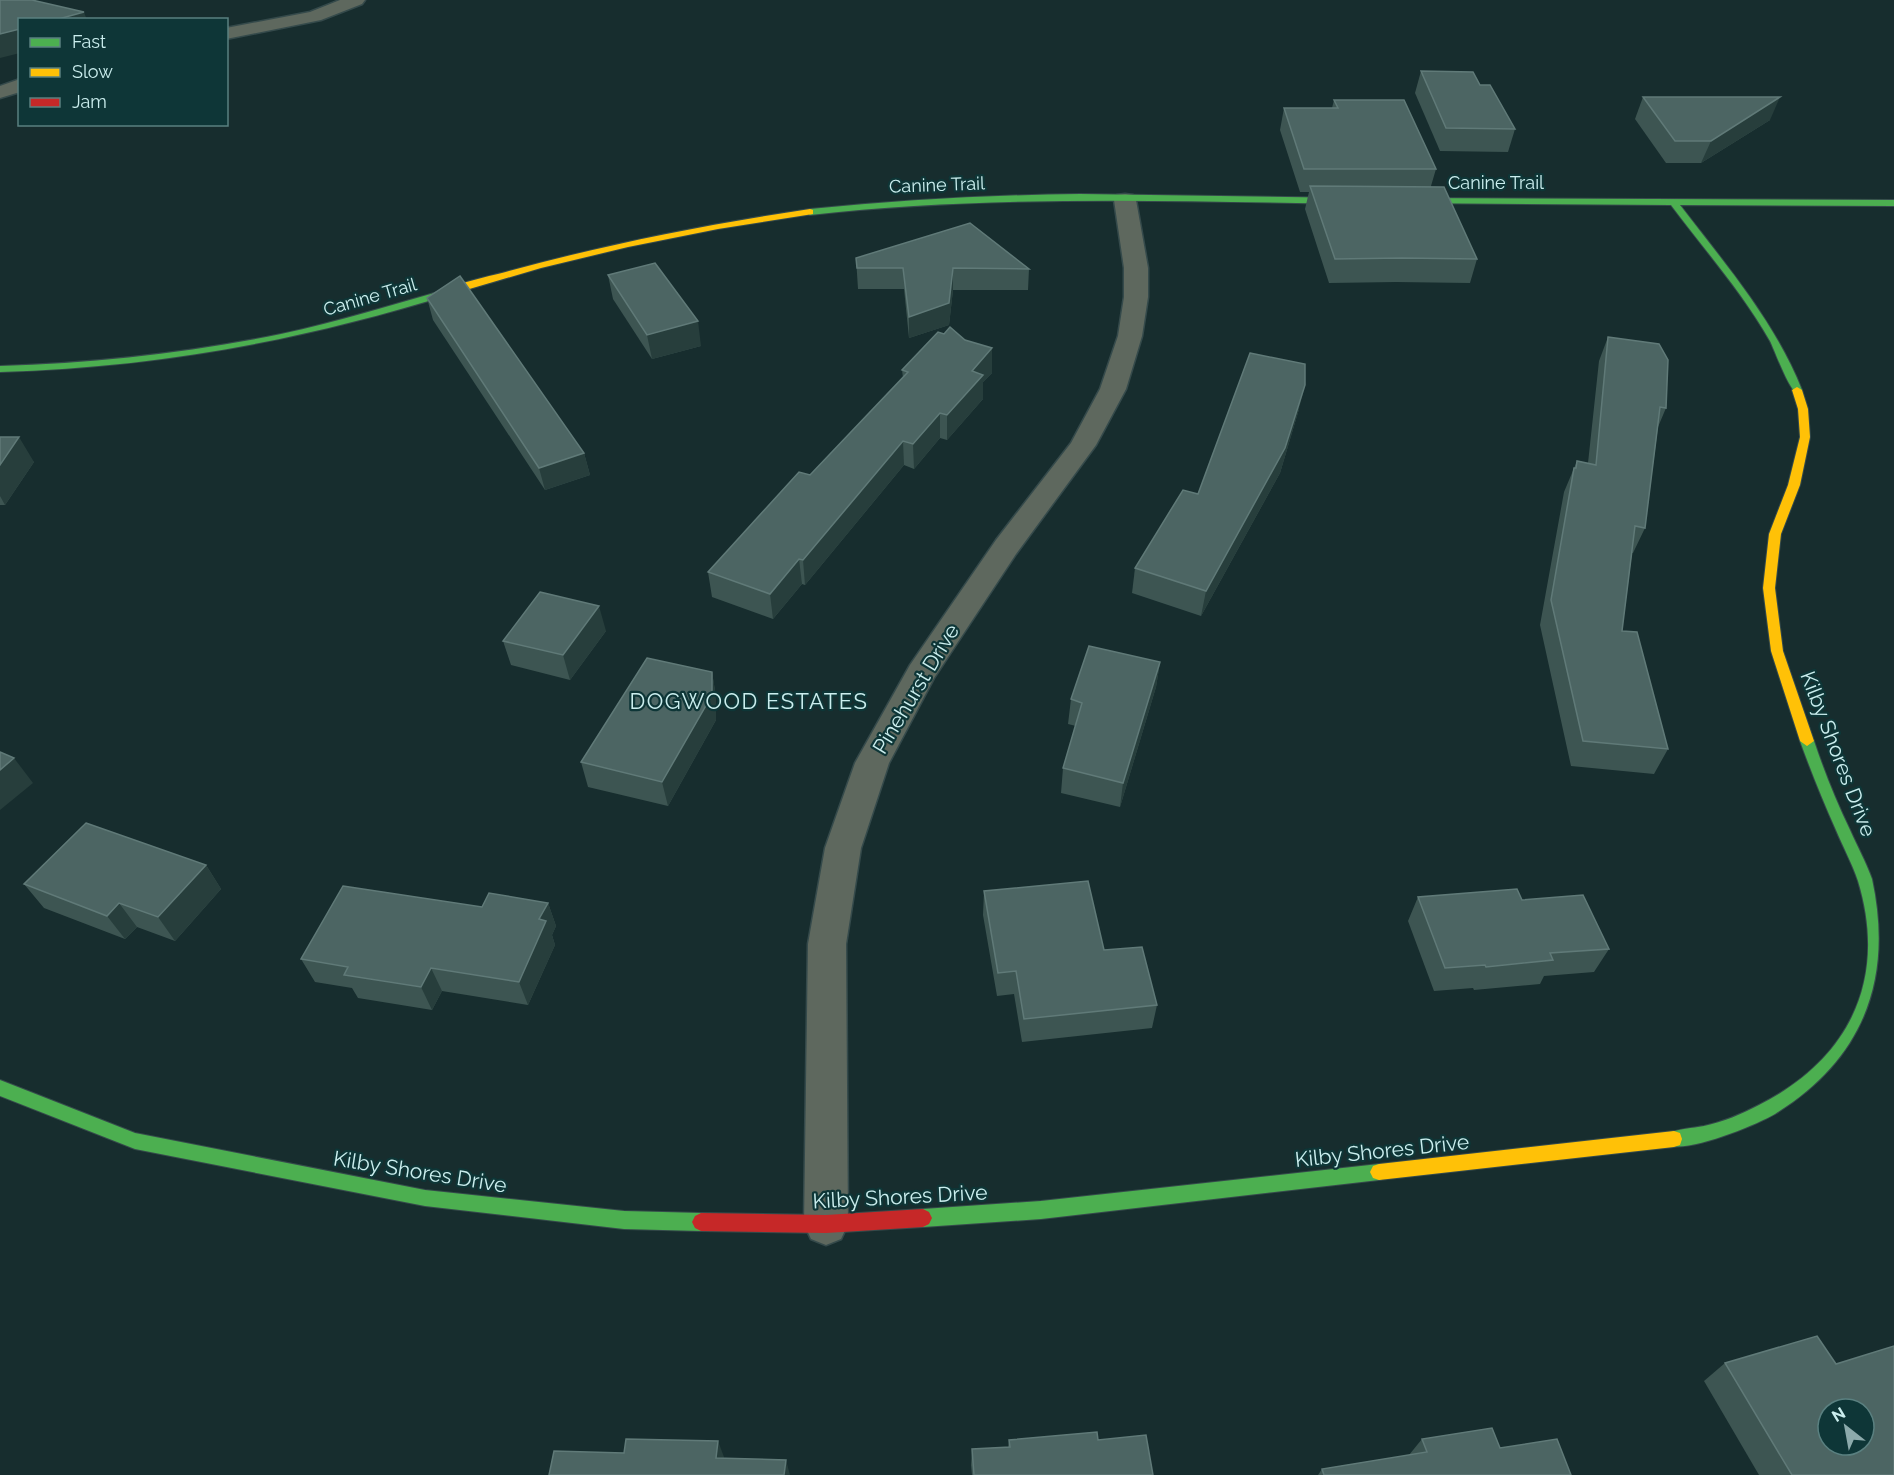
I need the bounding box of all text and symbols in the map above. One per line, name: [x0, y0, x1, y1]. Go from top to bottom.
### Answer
legend: [18, 18, 228, 126]
text: Fast: [72, 31, 106, 52]
text: Slow: [72, 61, 113, 82]
text: Jam: [72, 91, 107, 112]
street label: Canine Trail: [889, 172, 985, 197]
street label: Canine Trail: [1448, 172, 1544, 193]
street label: Canine Trail: [321, 273, 419, 320]
street label: Pinehurst Drive: [867, 619, 964, 758]
street label: Kilby Shores Drive: [1795, 668, 1881, 840]
district label: DOGWOOD ESTATES: [630, 688, 868, 714]
street label: Kilby Shores Drive: [1294, 1129, 1470, 1172]
street label: Kilby Shores Drive: [332, 1145, 508, 1198]
street label: Kilby Shores Drive: [812, 1179, 988, 1214]
north arrow: [1816, 1397, 1876, 1457]
text: N: [1828, 1403, 1849, 1426]

